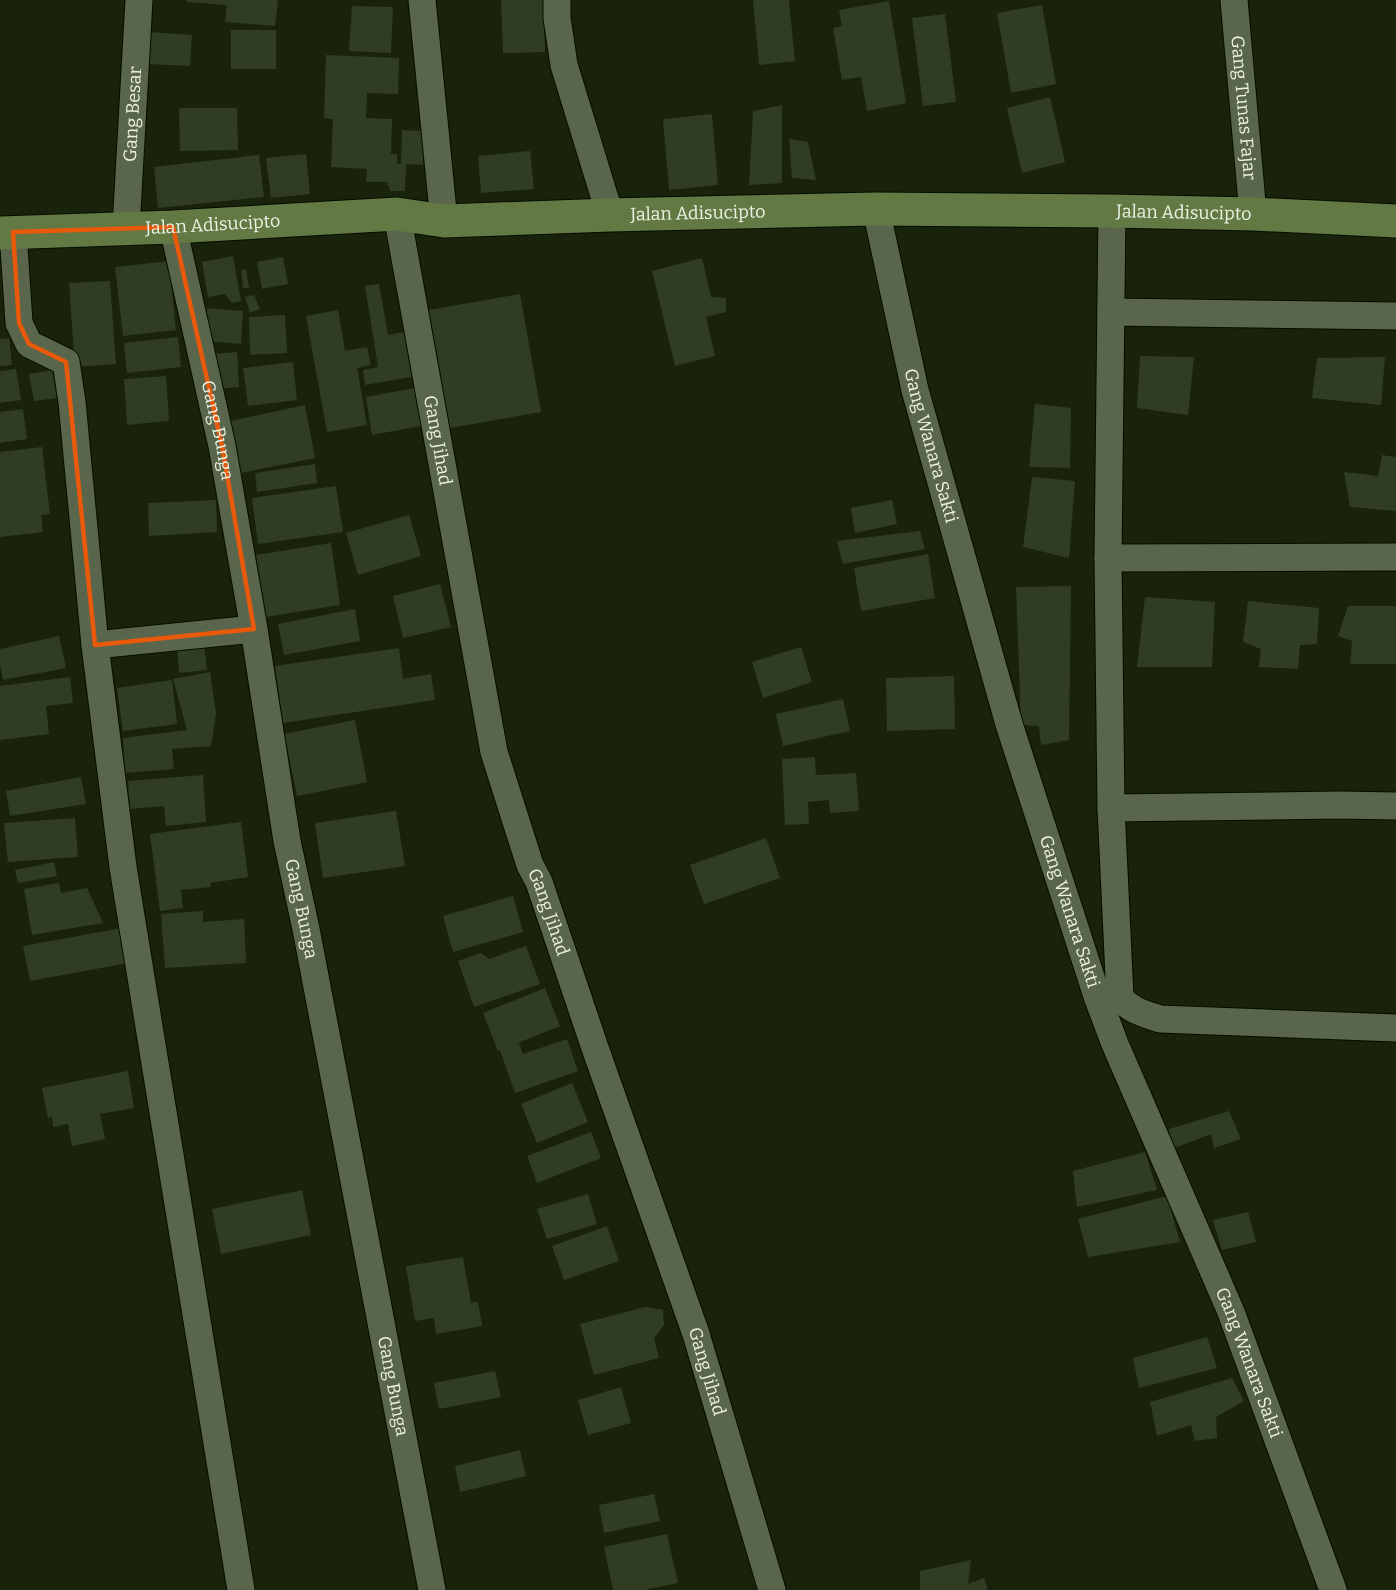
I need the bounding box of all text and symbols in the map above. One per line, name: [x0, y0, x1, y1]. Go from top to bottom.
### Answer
street label: Gang Tunas Fajar: [1226, 34, 1261, 181]
street label: Gang Besar: [119, 66, 146, 163]
street label: Jalan Adisucipto: [629, 200, 766, 226]
street label: Jalan Adisucipto: [1115, 200, 1252, 225]
street label: Jalan Adisucipto: [144, 210, 281, 239]
street label: Gang Wanara Sakti: [900, 367, 963, 525]
street label: Gang Bunga: [197, 378, 239, 482]
street label: Gang Jihad: [419, 394, 457, 487]
street label: Gang Wanara Sakti: [1035, 832, 1105, 990]
street label: Gang Bunga: [280, 857, 322, 961]
street label: Gang Jihad: [523, 864, 574, 959]
street label: Gang Wanara Sakti: [1211, 1284, 1287, 1441]
street label: Gang Jihad: [683, 1324, 731, 1418]
street label: Gang Bunga: [373, 1334, 413, 1438]

